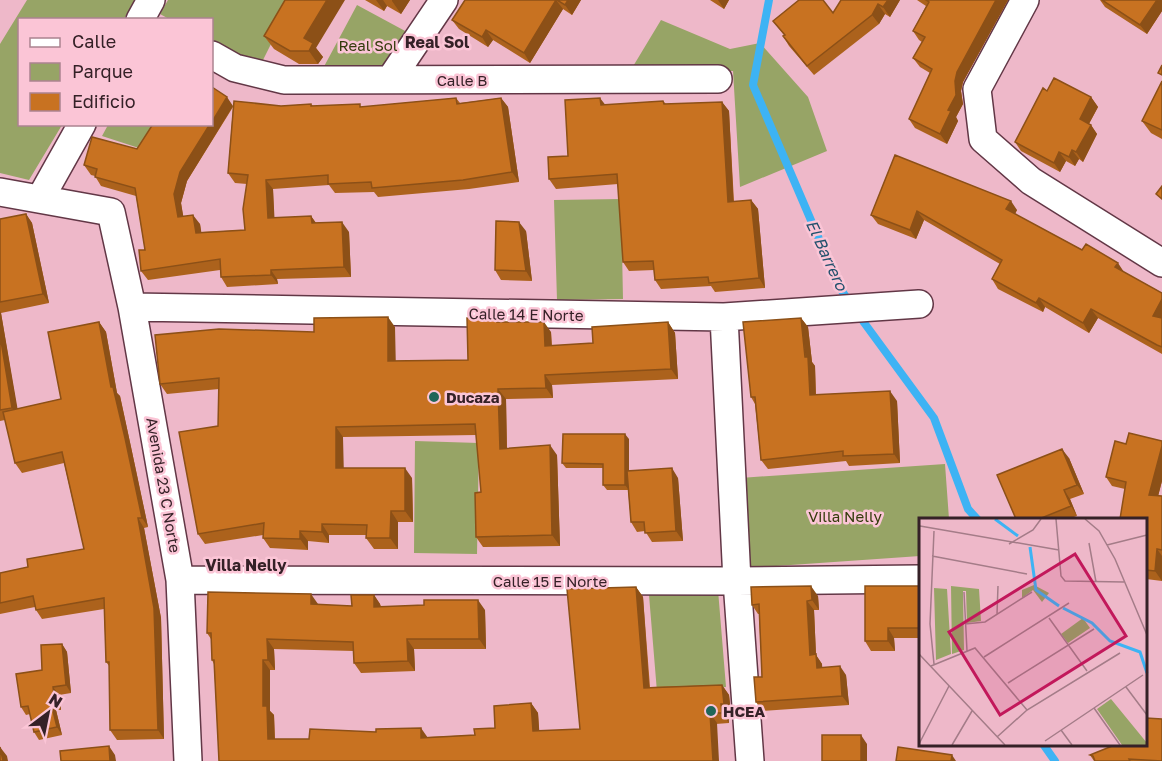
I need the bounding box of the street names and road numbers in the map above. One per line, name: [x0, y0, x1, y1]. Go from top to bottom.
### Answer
street label: Calle B: [437, 71, 487, 89]
street label: Calle 14 E Norte: [468, 304, 584, 324]
street label: Avenida 23 C Norte: [143, 416, 185, 554]
street label: Calle 15 E Norte: [493, 572, 608, 590]

